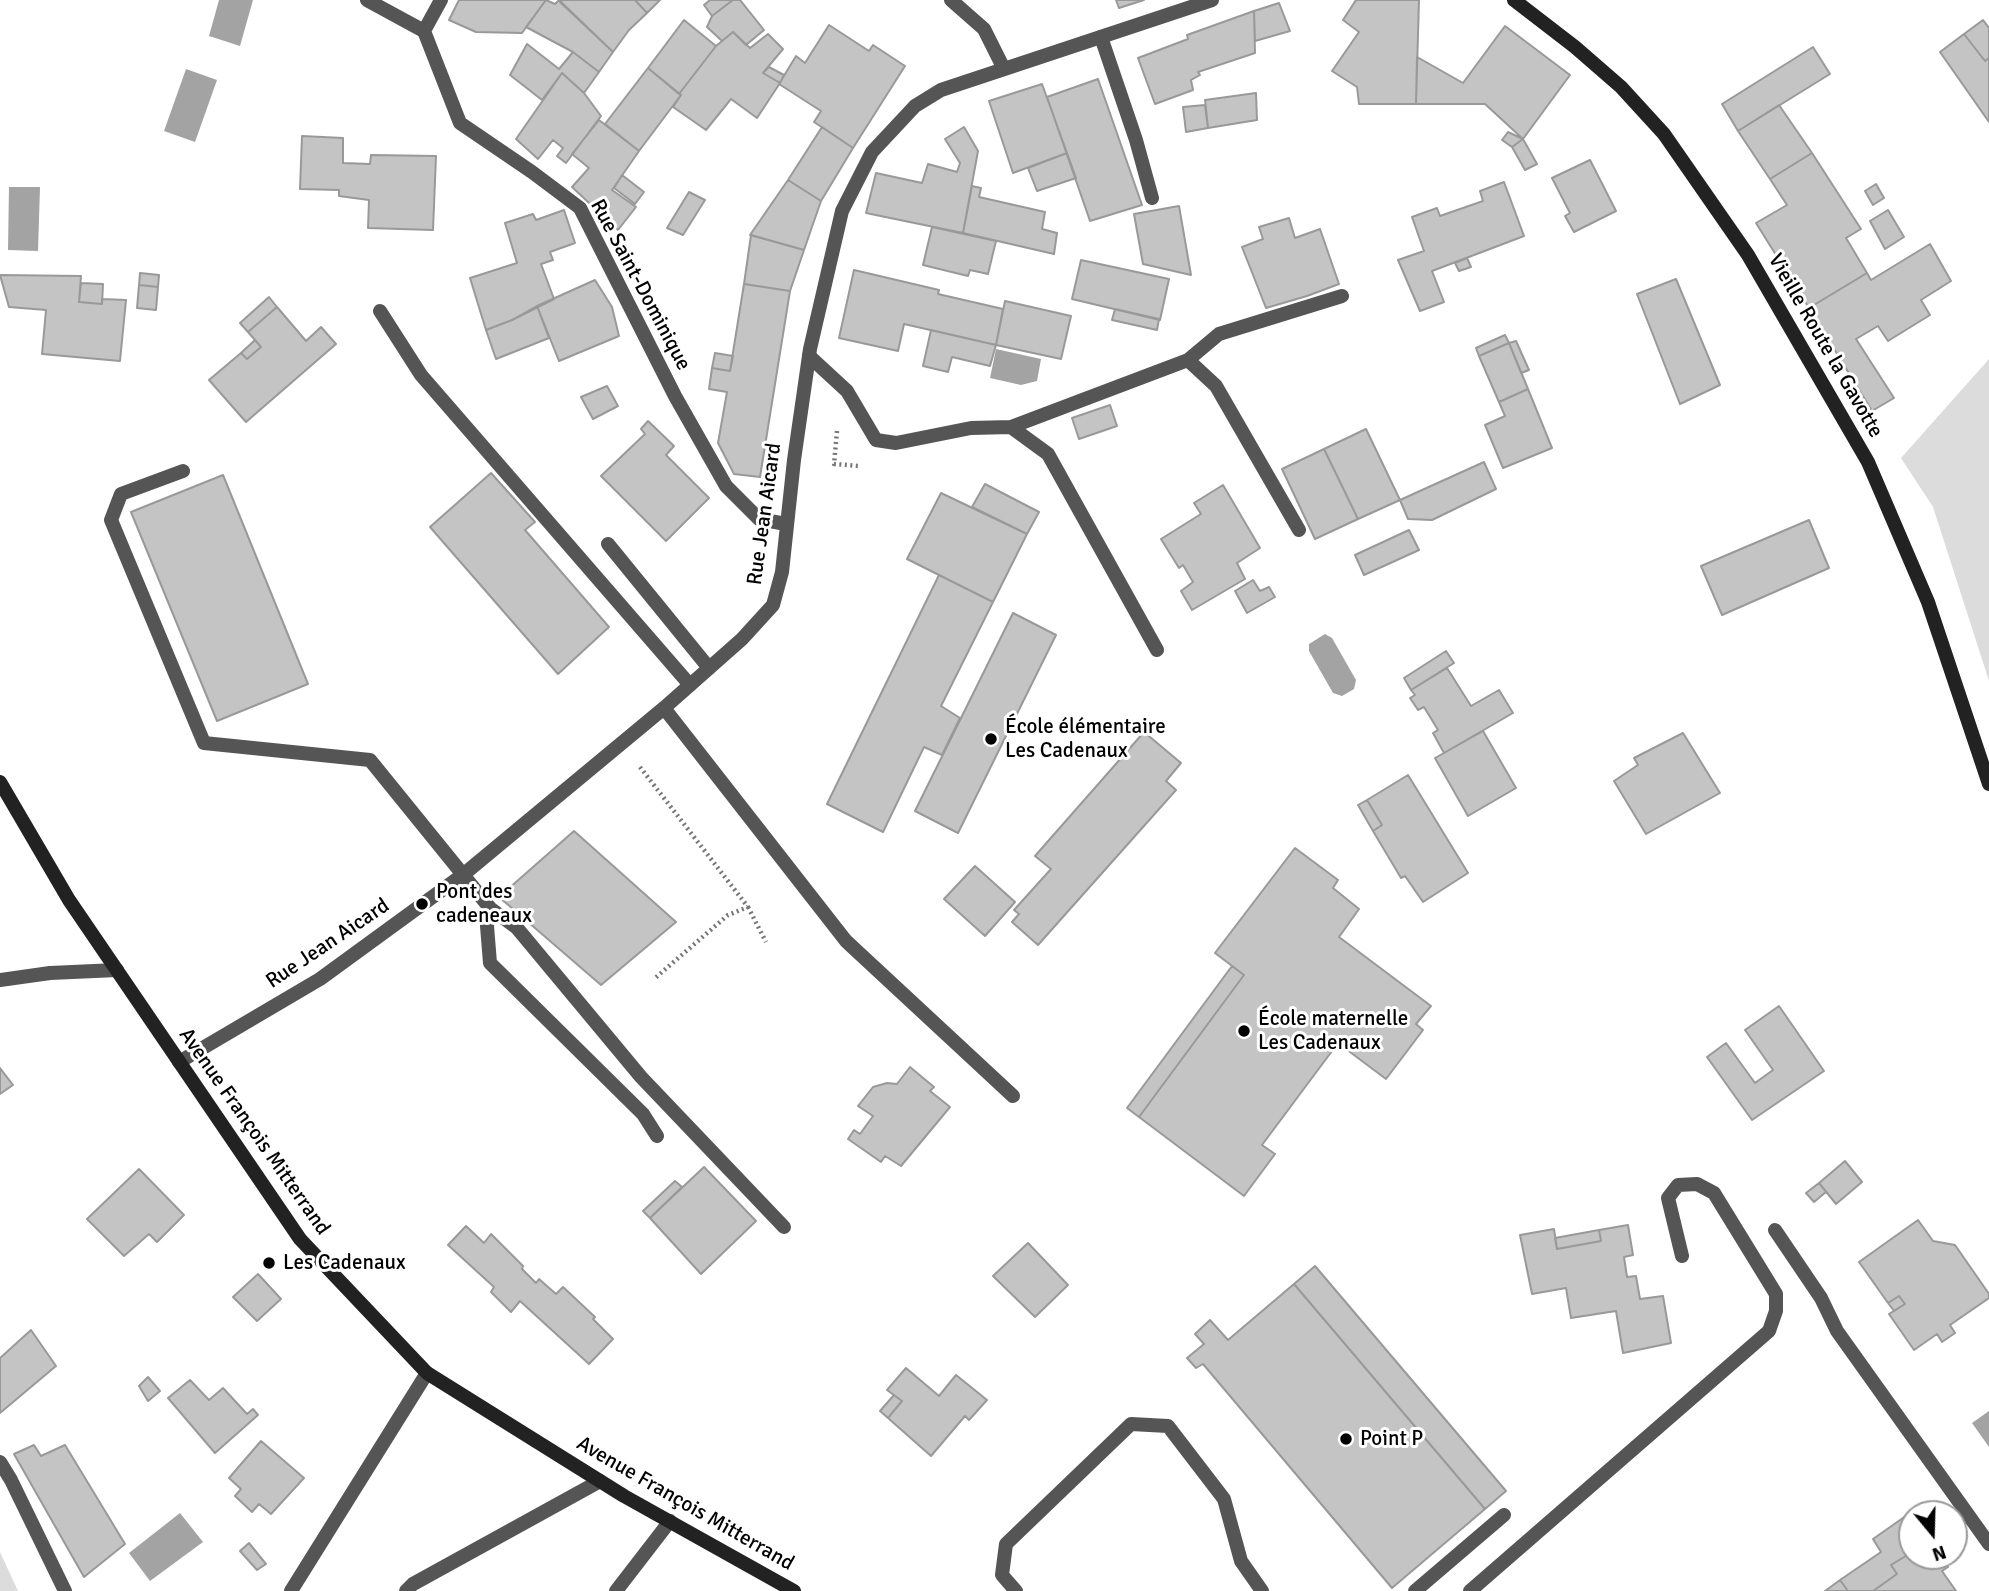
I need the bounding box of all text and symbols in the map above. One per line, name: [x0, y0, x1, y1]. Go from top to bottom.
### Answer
street label: Rue Saint-Dominique: [584, 195, 696, 375]
street label: Vieille Route la Gavotte: [1762, 249, 1888, 443]
street label: Rue Jean Aicard: [743, 441, 787, 587]
place label: École élémentaire Les Cadenaux: [1005, 714, 1166, 764]
marker: École élémentaire Les Cadenaux: [983, 731, 999, 747]
place label: Pont des cadeneaux: [436, 879, 532, 929]
street label: Rue Jean Aicard: [262, 894, 394, 994]
marker: Pont des cadeneaux: [414, 896, 430, 912]
place label: École maternelle Les Cadenaux: [1258, 1006, 1408, 1056]
marker: École maternelle Les Cadenaux: [1236, 1023, 1252, 1039]
street label: Avenue François Mitterrand: [173, 1024, 335, 1240]
place label: Les Cadenaux: [283, 1250, 406, 1276]
marker: Les Cadenaux: [261, 1255, 277, 1271]
place label: Point P: [1360, 1426, 1423, 1452]
street label: Avenue François Mitterrand: [572, 1431, 798, 1577]
marker: Point P: [1338, 1431, 1354, 1447]
north arrow: [1898, 1500, 1968, 1570]
text: N: [1929, 1539, 1949, 1566]

